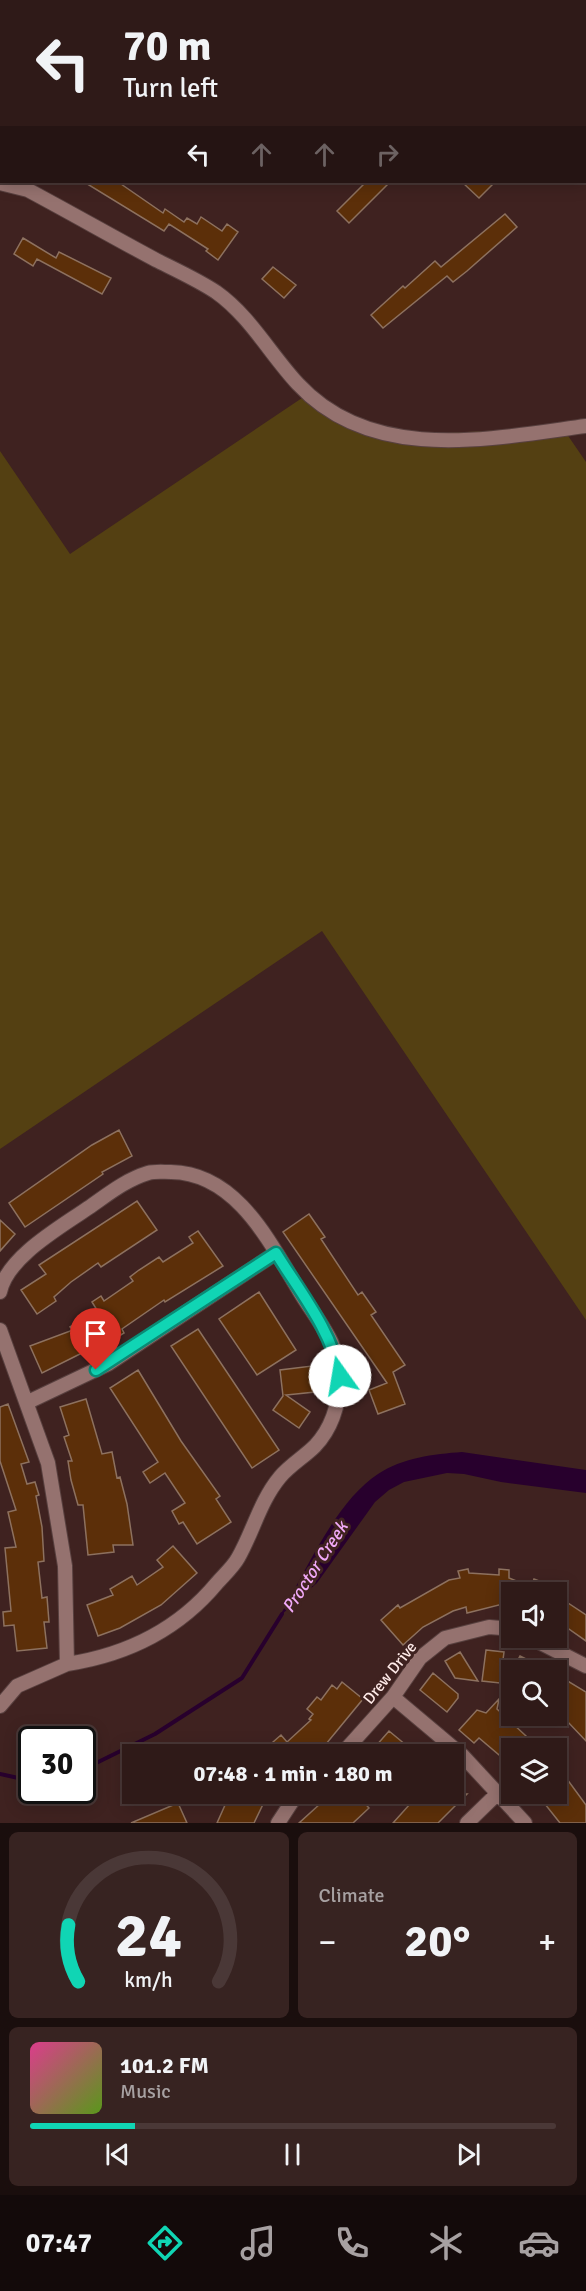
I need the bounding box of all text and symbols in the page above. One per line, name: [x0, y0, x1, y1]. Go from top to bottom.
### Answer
text: 70 m: [123, 21, 212, 72]
icon: left: [24, 24, 102, 102]
text: Turn left: [123, 72, 218, 105]
icon: left: [182, 138, 215, 171]
icon: ahead: [245, 138, 278, 171]
icon: ahead: [308, 138, 341, 171]
icon: right: [371, 138, 404, 171]
pin: [70, 1308, 121, 1370]
icon: arrive: [79, 1317, 112, 1350]
position arrow: [308, 1344, 372, 1408]
water label: Proctor Creek: [277, 1516, 354, 1617]
map controls: [501, 1582, 567, 1804]
button: sound: [501, 1582, 567, 1648]
street label: Drew Drive: [359, 1638, 421, 1708]
button: search: [501, 1660, 567, 1726]
speed limit sign: 30: [18, 1726, 96, 1804]
button: layers: [501, 1738, 567, 1804]
text: 07:48 · 1 min · 180 m: [193, 1760, 393, 1787]
text: Climate: [319, 1883, 384, 1908]
text: 24: [115, 1897, 182, 1974]
text: 20°: [404, 1914, 471, 1969]
text: −: [319, 1922, 336, 1963]
text: +: [538, 1922, 556, 1963]
text: km/h: [124, 1967, 173, 1993]
text: 101.2 FM: [120, 2052, 209, 2079]
text: Music: [120, 2079, 171, 2104]
icon: previous: [101, 2138, 134, 2171]
icon: pause: [276, 2138, 309, 2171]
icon: next: [452, 2138, 485, 2171]
icon: directions: [144, 2222, 186, 2264]
icon: music: [237, 2222, 279, 2264]
icon: phone: [331, 2222, 373, 2264]
icon: climate: [425, 2222, 467, 2264]
icon: car: [518, 2222, 560, 2264]
text: 07:47: [26, 2227, 92, 2260]

